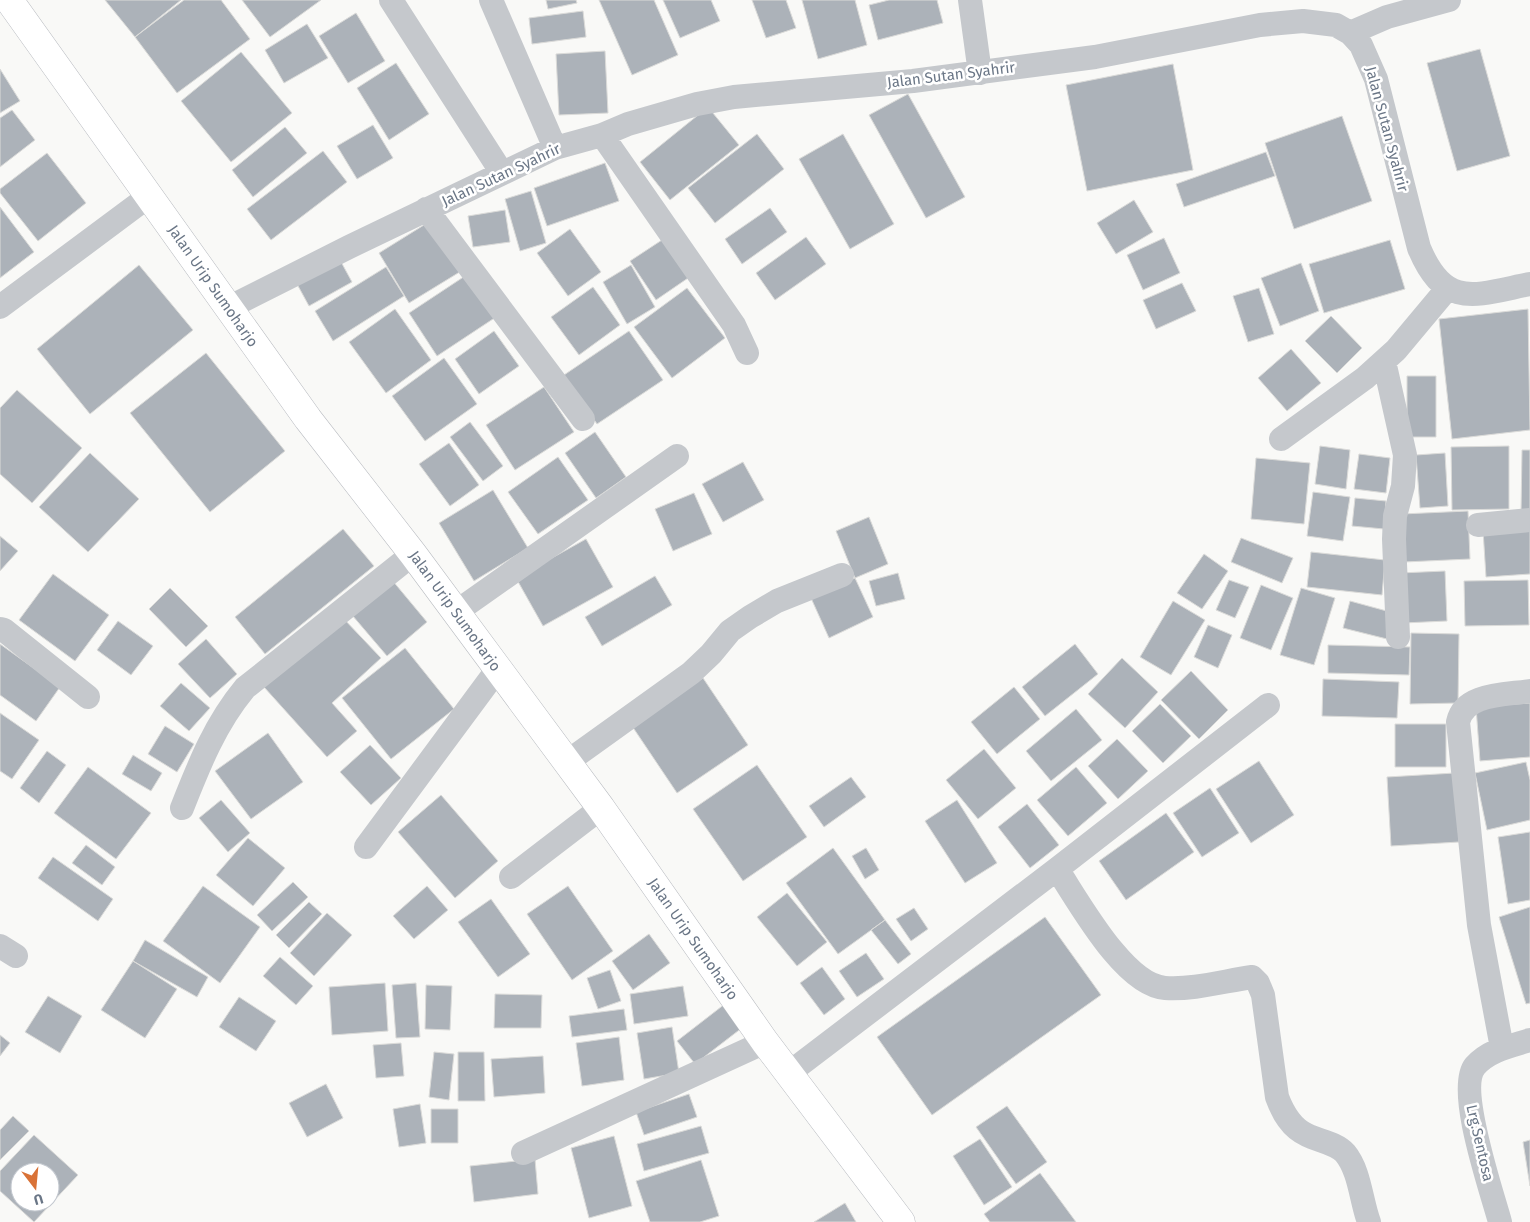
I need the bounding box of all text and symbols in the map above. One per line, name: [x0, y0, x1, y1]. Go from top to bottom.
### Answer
street label: Jalan Sutan Syahrir: [886, 58, 1016, 92]
street label: Jalan Sutan Syahrir: [1362, 64, 1412, 194]
street label: Jalan Sutan Syahrir: [439, 140, 563, 210]
street label: Jalan Urip Sumoharjo: [164, 222, 262, 350]
street label: Jalan Urip Sumoharjo: [405, 547, 505, 675]
street label: Jalan Urip Sumoharjo: [644, 875, 742, 1003]
street label: Lrg.Sentosa: [1462, 1103, 1498, 1183]
north arrow: [10, 1162, 60, 1212]
text: U: [32, 1190, 45, 1208]

